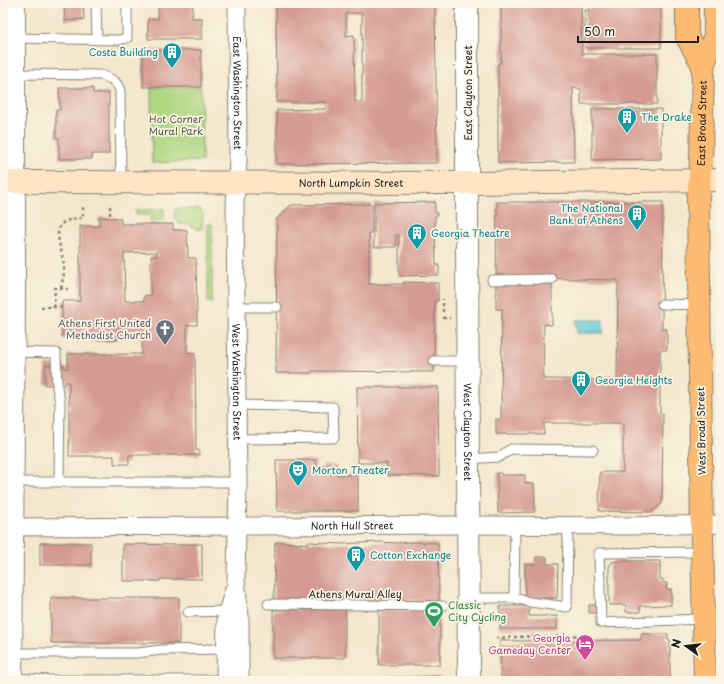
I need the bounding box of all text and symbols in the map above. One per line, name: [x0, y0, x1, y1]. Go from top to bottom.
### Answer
scale bar: [578, 18, 698, 44]
text: 50 m: [584, 22, 615, 40]
street label: East Washington Street: [230, 36, 246, 150]
building icon: Costa Building: [161, 41, 183, 69]
place label: Costa Building: [89, 44, 158, 59]
street label: East Clayton Street: [460, 45, 476, 141]
street label: East Broad Street: [693, 80, 710, 167]
building icon: The Drake: [616, 106, 638, 134]
place label: The Drake: [641, 109, 692, 124]
park label: Hot Corner Mural Park: [149, 111, 203, 138]
street label: North Lumpkin Street: [299, 175, 403, 190]
place label: The National Bank of Athens: [549, 200, 623, 227]
building icon: The National Bank of Athens: [626, 203, 648, 231]
building icon: Georgia Theatre: [406, 222, 428, 250]
place label: Georgia Theatre: [431, 225, 510, 240]
place label: Athens First United Methodist Church: [58, 315, 151, 342]
church icon: Athens First United Methodist Church: [154, 318, 176, 346]
street label: West Washington Street: [229, 323, 246, 440]
building icon: Georgia Heights: [570, 369, 592, 397]
place label: Georgia Heights: [595, 372, 673, 387]
street label: West Clayton Street: [460, 383, 476, 481]
street label: West Broad Street: [692, 387, 709, 475]
theatre icon: Morton Theater: [287, 459, 309, 487]
place label: Morton Theater: [312, 462, 389, 477]
street label: North Hull Street: [311, 517, 393, 533]
building icon: Cotton Exchange: [345, 544, 367, 572]
place label: Cotton Exchange: [370, 547, 452, 562]
street label: Athens Mural Alley: [308, 586, 402, 601]
place label: Classic City Cycling: [448, 597, 507, 625]
sports icon: Classic City Cycling: [423, 600, 445, 628]
north arrow: [666, 626, 706, 666]
place label: Georgia Gameday Center: [488, 630, 572, 658]
hotel icon: Georgia Gameday Center: [574, 633, 596, 661]
text: N: [667, 637, 685, 650]

